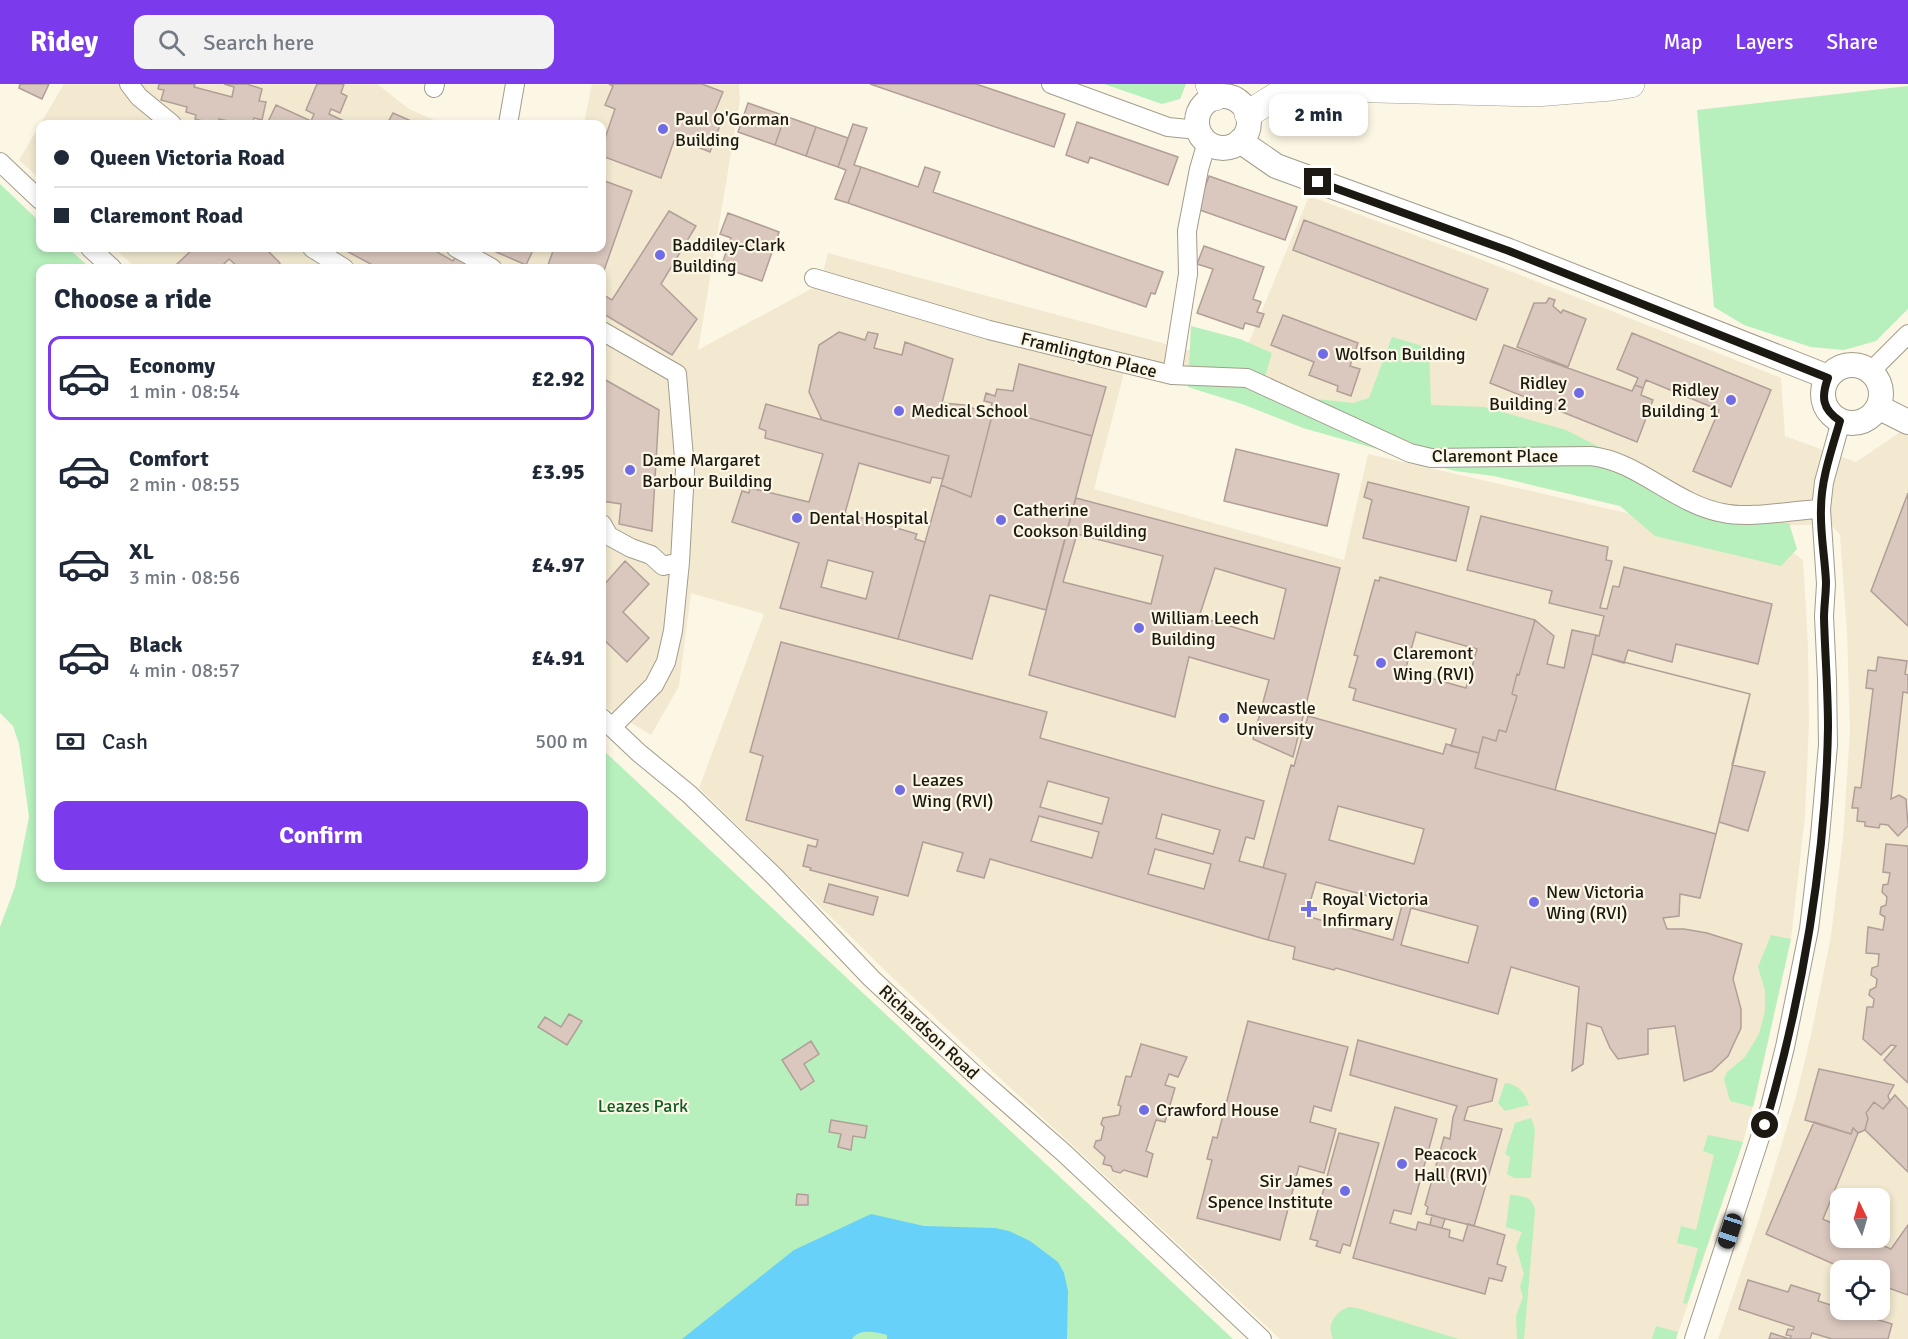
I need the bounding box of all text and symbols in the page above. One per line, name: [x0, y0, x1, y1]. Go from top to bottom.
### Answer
search box: [134, 15, 554, 69]
text: Ridey: [30, 25, 98, 59]
icon: search: [155, 26, 188, 59]
text: Search here: [203, 29, 314, 56]
text: Map: [1664, 29, 1702, 55]
text: Layers: [1735, 29, 1793, 55]
text: Share: [1826, 29, 1878, 55]
callout: 2 min: [1268, 95, 1368, 137]
text: 2 min: [1294, 102, 1343, 127]
place label: Paul O'Gorman Building: [675, 108, 789, 151]
marker: Paul O'Gorman Building: [656, 122, 670, 136]
text: Queen Victoria Road: [90, 144, 285, 171]
route end: [1304, 168, 1331, 195]
text: Claremont Road: [90, 202, 243, 229]
place label: Baddiley-Clark Building: [672, 234, 785, 277]
marker: Baddiley-Clark Building: [653, 248, 667, 262]
text: Choose a ride: [54, 283, 212, 316]
street label: Framlington Place: [1019, 327, 1159, 383]
place label: Wolfson Building: [1335, 343, 1466, 365]
marker: Wolfson Building: [1316, 347, 1330, 361]
icon: car: [57, 351, 111, 405]
text: Economy: [129, 352, 215, 379]
text: £2.92: [531, 365, 585, 392]
place label: Ridley Building 2: [1489, 372, 1568, 415]
text: 1 min · 08:54: [129, 379, 240, 404]
place label: Ridley Building 1: [1641, 379, 1720, 422]
marker: Ridley Building 2: [1572, 386, 1586, 400]
marker: Ridley Building 1: [1724, 393, 1738, 407]
place label: Medical School: [911, 400, 1028, 422]
marker: Medical School: [892, 404, 906, 418]
icon: car: [57, 444, 111, 498]
text: Comfort: [129, 445, 209, 472]
street label: Claremont Place: [1432, 445, 1558, 467]
place label: Dame Margaret Barbour Building: [642, 449, 772, 492]
text: £3.95: [531, 458, 585, 485]
marker: Dame Margaret Barbour Building: [623, 463, 637, 477]
text: 2 min · 08:55: [129, 472, 240, 497]
place label: Catherine Cookson Building: [1013, 499, 1147, 542]
place label: Dental Hospital: [809, 507, 929, 529]
marker: Dental Hospital: [790, 511, 804, 525]
marker: Catherine Cookson Building: [994, 513, 1008, 527]
icon: car: [57, 537, 111, 591]
text: XL: [129, 538, 154, 565]
text: £4.97: [531, 551, 585, 578]
text: 3 min · 08:56: [129, 565, 240, 590]
place label: William Leech Building: [1151, 607, 1259, 650]
marker: William Leech Building: [1132, 621, 1146, 635]
icon: car: [57, 630, 111, 684]
text: Black: [129, 631, 183, 658]
place label: Claremont Wing (RVI): [1393, 642, 1475, 685]
text: £4.91: [531, 644, 585, 671]
marker: Claremont Wing (RVI): [1374, 656, 1388, 670]
text: 4 min · 08:57: [129, 658, 240, 683]
place label: Newcastle University: [1236, 697, 1316, 740]
marker: Newcastle University: [1217, 711, 1231, 725]
icon: cash: [54, 725, 87, 758]
text: Cash: [102, 728, 148, 755]
text: 500 m: [535, 729, 588, 754]
place label: Leazes Wing (RVI): [912, 769, 994, 812]
marker: Leazes Wing (RVI): [893, 783, 907, 797]
button: Confirm: [54, 801, 588, 870]
place label: New Victoria Wing (RVI): [1546, 881, 1644, 924]
place label: Royal Victoria Infirmary: [1322, 888, 1428, 931]
marker: New Victoria Wing (RVI): [1527, 895, 1541, 909]
marker: Royal Victoria Infirmary: [1300, 900, 1318, 918]
street label: Richardson Road: [874, 980, 984, 1084]
park label: Leazes Park: [598, 1095, 688, 1117]
place label: Crawford House: [1156, 1099, 1279, 1121]
marker: Crawford House: [1137, 1103, 1151, 1117]
route start: [1751, 1111, 1778, 1138]
place label: Peacock Hall (RVI): [1414, 1143, 1488, 1186]
marker: Peacock Hall (RVI): [1395, 1157, 1409, 1171]
place label: Sir James Spence Institute: [1208, 1170, 1333, 1213]
marker: Sir James Spence Institute: [1338, 1184, 1352, 1198]
north arrow: [1830, 1188, 1890, 1248]
map controls: [1830, 1188, 1890, 1320]
car: [1716, 1211, 1744, 1251]
button: locate: [1830, 1260, 1890, 1320]

